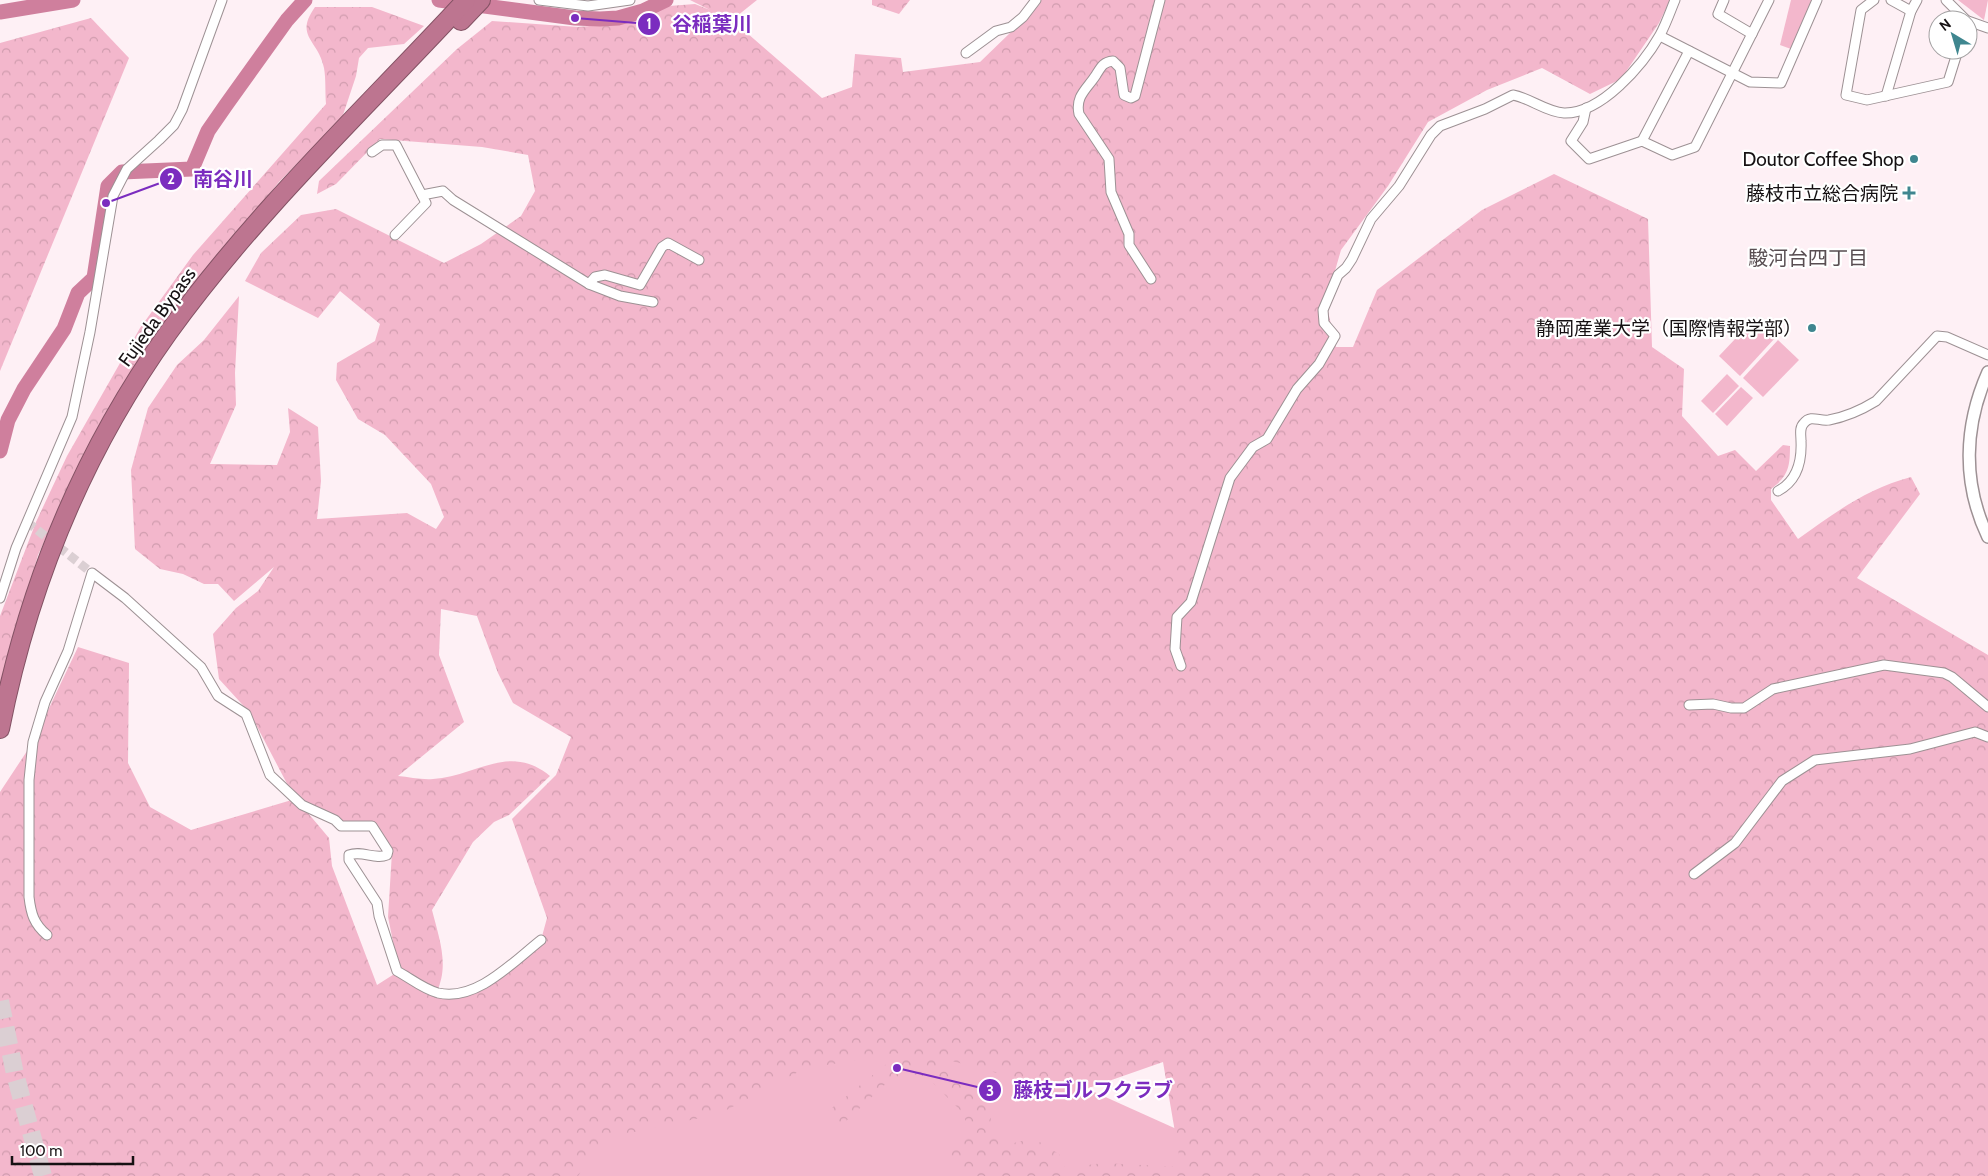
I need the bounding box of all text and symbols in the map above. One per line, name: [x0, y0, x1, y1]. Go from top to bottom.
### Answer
callout: 谷稲葉川: [637, 6, 762, 41]
north arrow: [1928, 10, 1978, 60]
text: 谷稲葉川: [672, 12, 752, 36]
text: 1: [646, 15, 652, 33]
text: N: [1936, 15, 1954, 35]
place label: Doutor Coffee Shop: [1743, 148, 1904, 171]
marker: Doutor Coffee Shop: [1908, 153, 1920, 165]
callout: 南谷川: [158, 161, 263, 196]
text: 南谷川: [193, 167, 253, 191]
text: 2: [167, 170, 175, 188]
place label: 藤枝市立総合病院: [1746, 182, 1898, 205]
marker: 藤枝市立総合病院: [1902, 186, 1916, 200]
district label: 駿河台四丁目: [1748, 246, 1868, 270]
street label: Fujieda Bypass: [113, 263, 201, 371]
place label: 静岡産業大学（国際情報学部）: [1536, 317, 1802, 340]
marker: 静岡産業大学（国際情報学部）: [1806, 322, 1818, 334]
callout: 藤枝ゴルフクラブ: [978, 1073, 1183, 1108]
text: 藤枝ゴルフクラブ: [1013, 1078, 1173, 1102]
text: 3: [986, 1082, 994, 1100]
scale bar: [12, 1134, 134, 1166]
text: 100 m: [20, 1142, 62, 1160]

